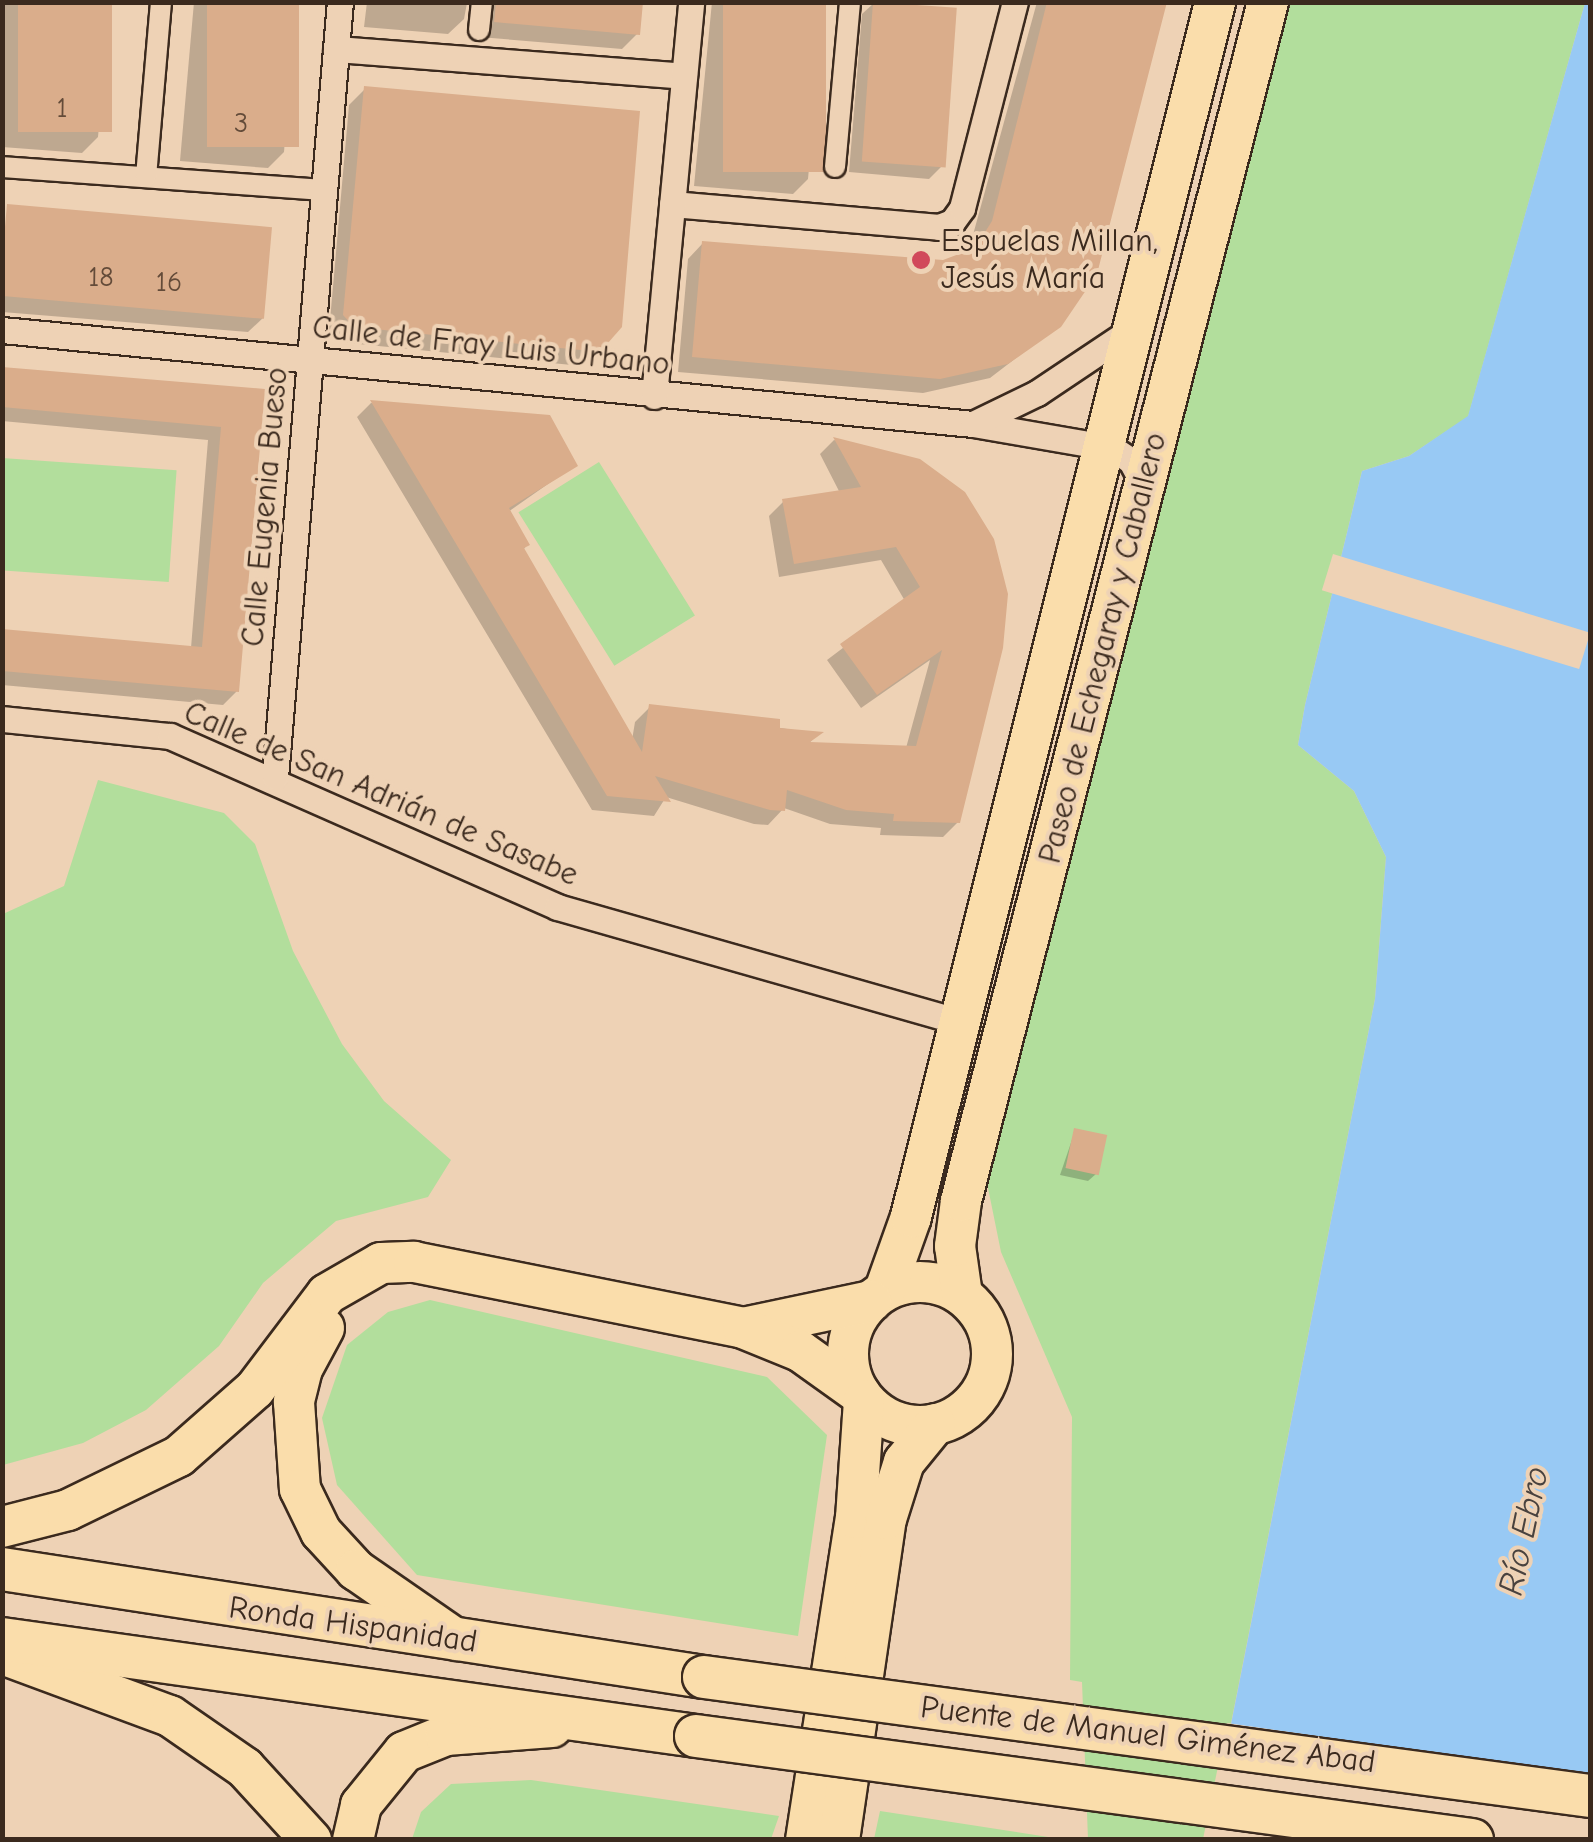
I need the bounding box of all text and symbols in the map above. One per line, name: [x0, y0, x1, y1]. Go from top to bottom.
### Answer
house number: 1: [56, 91, 68, 125]
house number: 3: [234, 106, 248, 140]
place label: Espuelas Millan, Jesús María: [941, 223, 1158, 298]
marker: Espuelas Millan, Jesús María: [910, 249, 932, 271]
house number: 18: [88, 260, 114, 294]
house number: 16: [156, 265, 182, 299]
street label: Calle de Fray Luis Urbano: [311, 308, 671, 384]
street label: Calle Eugenia Bueso: [234, 366, 296, 648]
street label: Paseo de Echegaray y Caballero: [1031, 429, 1175, 867]
street label: Calle de San Adrián de Sasabe: [178, 693, 584, 895]
water label: Río Ebro: [1490, 1463, 1558, 1599]
street label: Ronda Hispanidad: [227, 1589, 479, 1661]
street label: Puente de Manuel Giménez Abad: [918, 1688, 1378, 1782]

